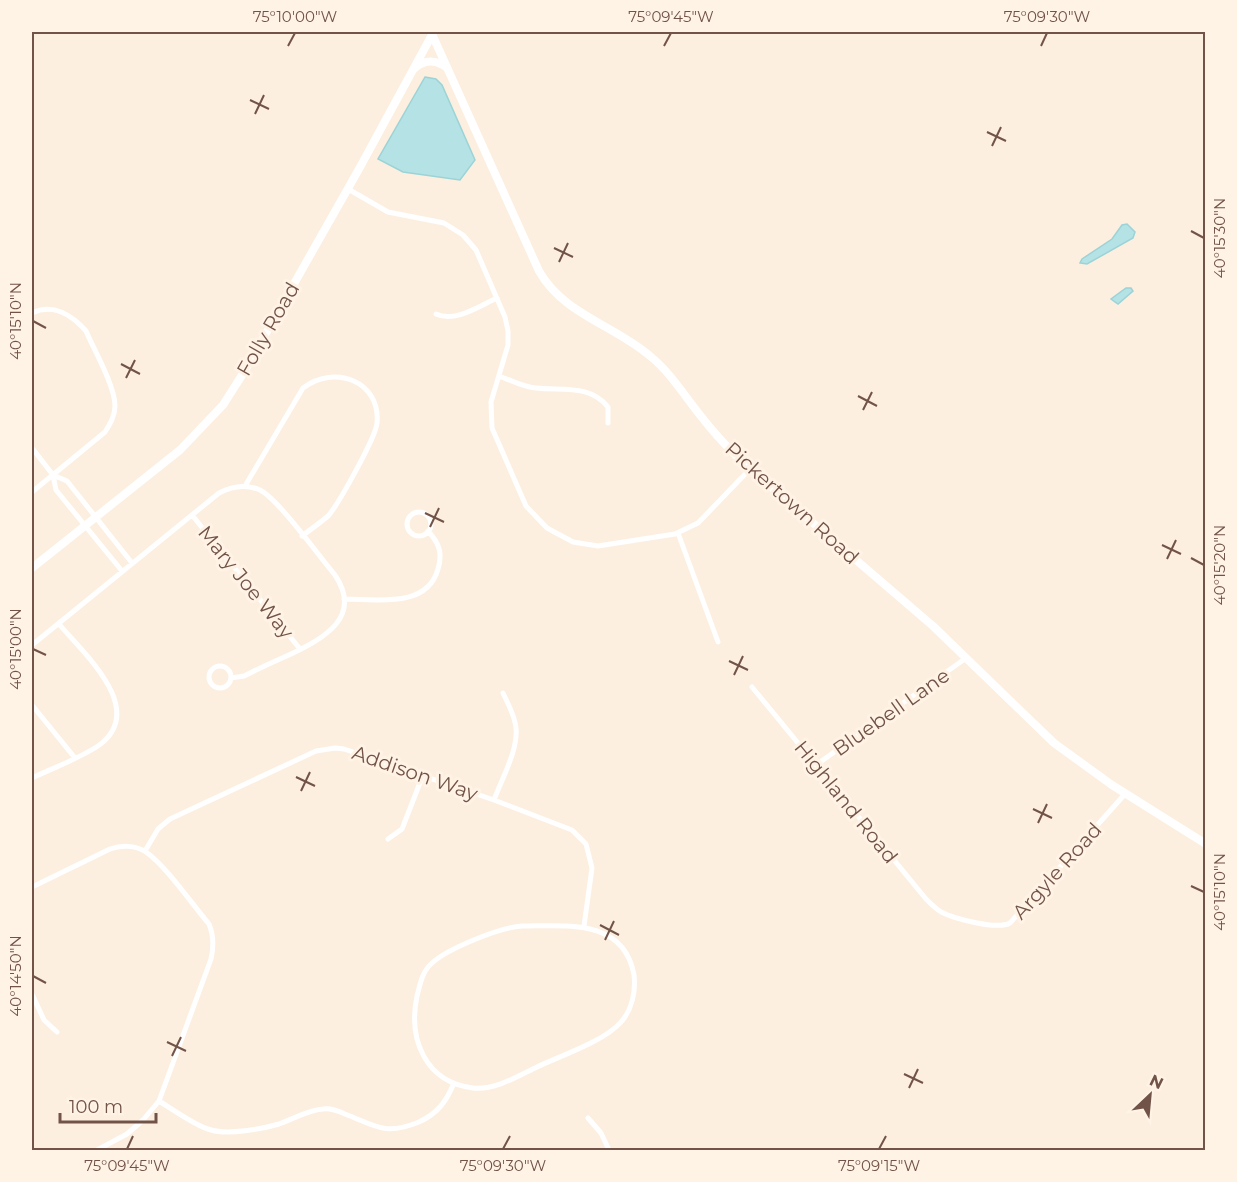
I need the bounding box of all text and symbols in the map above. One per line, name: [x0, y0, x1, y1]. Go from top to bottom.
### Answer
text: 75°10'00"W: [253, 7, 338, 26]
text: 75°09'45"W: [628, 7, 714, 26]
text: 75°09'30"W: [1004, 7, 1091, 26]
text: 40°15'30"N: [1210, 198, 1229, 278]
street label: Folly Road: [232, 278, 304, 380]
text: 40°15'10"N: [6, 282, 25, 360]
street label: Pickertown Road: [720, 437, 864, 569]
street label: Mary Joe Way: [193, 521, 299, 643]
text: 40°15'20"N: [1210, 525, 1229, 605]
text: 40°15'00"N: [6, 608, 25, 690]
street label: Bluebell Lane: [828, 663, 954, 761]
street label: Highland Road: [789, 736, 903, 868]
street label: Addison Way: [349, 740, 481, 806]
street label: Argyle Road: [1007, 818, 1107, 924]
text: 40°15'10"N: [1210, 853, 1229, 931]
text: 40°14'50"N: [6, 935, 25, 1017]
north arrow: [1120, 1065, 1180, 1125]
text: N: [1146, 1071, 1166, 1093]
scale bar: [60, 1086, 156, 1124]
text: 100 m: [69, 1096, 123, 1118]
text: 75°09'45"W: [84, 1156, 170, 1175]
text: 75°09'30"W: [460, 1156, 547, 1175]
text: 75°09'15"W: [838, 1156, 920, 1175]

